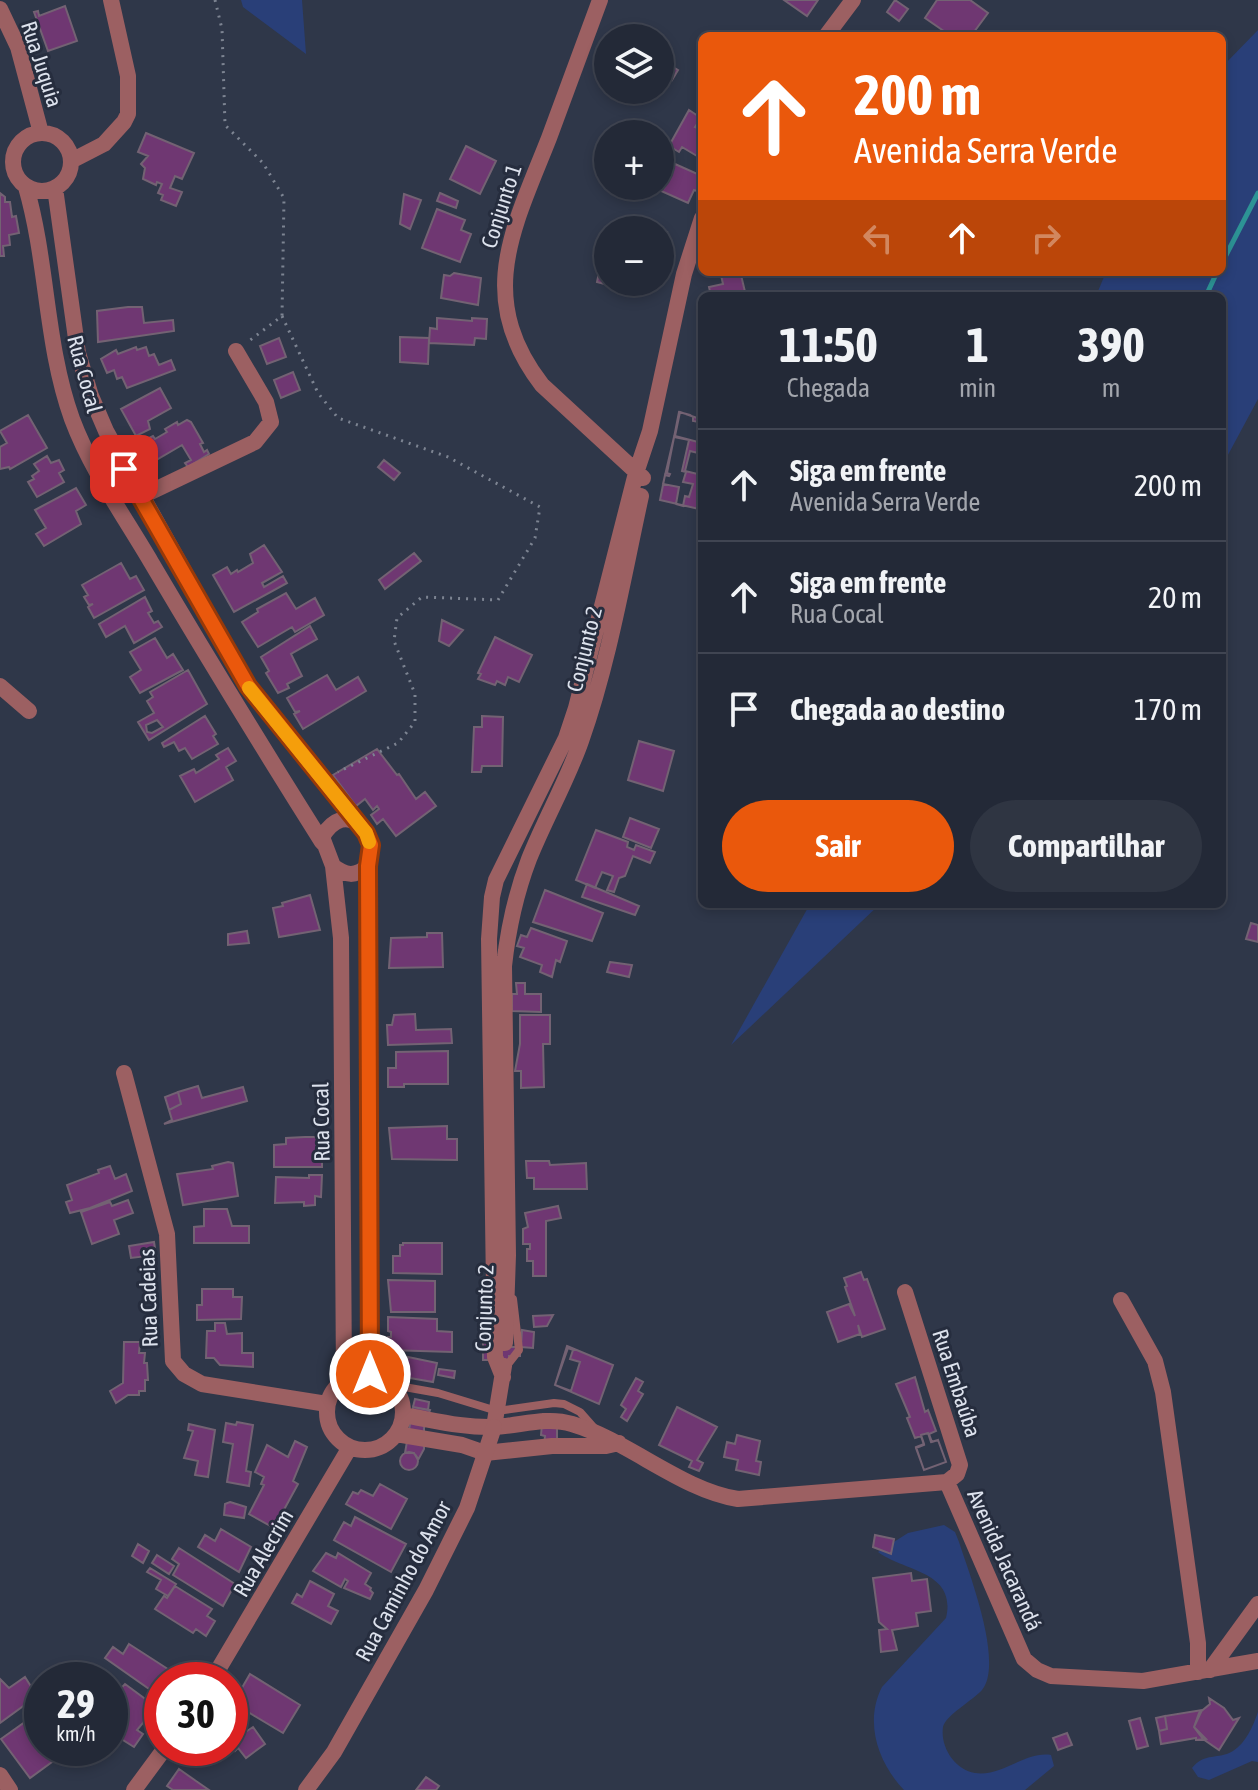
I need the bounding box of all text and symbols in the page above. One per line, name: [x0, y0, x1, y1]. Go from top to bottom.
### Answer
street label: Rua Juquia: [16, 18, 68, 110]
map controls: [594, 24, 674, 296]
button: layers: [594, 24, 674, 104]
text: 200 m: [854, 63, 981, 127]
icon: ahead: [722, 64, 826, 168]
button: +: [594, 120, 674, 200]
text: Avenida Serra Verde: [854, 129, 1118, 171]
street label: Conjunto 1: [475, 161, 527, 251]
button: −: [594, 216, 674, 296]
icon: left: [856, 216, 900, 260]
icon: ahead: [940, 216, 984, 260]
icon: right: [1024, 216, 1068, 260]
text: 11:50: [779, 317, 878, 372]
text: 1: [966, 317, 989, 372]
text: 390: [1077, 317, 1145, 372]
street label: Rua Cocal: [62, 332, 108, 416]
text: Chegada: [787, 373, 870, 403]
text: min: [959, 373, 996, 403]
text: m: [1102, 373, 1120, 403]
pin: [90, 435, 158, 503]
icon: arrive: [102, 447, 146, 491]
text: Siga em frente: [790, 453, 946, 487]
icon: ahead: [722, 463, 766, 507]
text: 200 m: [1134, 468, 1202, 502]
text: Avenida Serra Verde: [790, 487, 980, 517]
text: Siga em frente: [790, 565, 946, 599]
icon: ahead: [722, 575, 766, 619]
text: 20 m: [1148, 580, 1202, 614]
text: Rua Cocal: [790, 599, 884, 629]
street label: Conjunto 2: [561, 604, 607, 694]
icon: arrive: [722, 687, 766, 731]
text: Chegada ao destino: [790, 692, 1005, 726]
text: 170 m: [1134, 692, 1202, 726]
button: Sair: [722, 800, 954, 892]
button: Compartilhar: [970, 800, 1202, 892]
street label: Rua Cocal: [307, 1082, 335, 1162]
street label: Rua Cadeias: [133, 1248, 163, 1348]
street label: Conjunto 2: [469, 1264, 499, 1352]
street label: Rua Embaúba: [927, 1326, 987, 1440]
position arrow: [328, 1332, 412, 1416]
street label: Avenida Jacarandá: [962, 1485, 1048, 1635]
street label: Rua Caminho do Amor: [350, 1496, 456, 1666]
street label: Rua Alecrim: [228, 1505, 298, 1601]
speed limit sign: 30: [144, 1662, 248, 1766]
text: 29: [57, 1681, 95, 1726]
text: km/h: [56, 1722, 96, 1745]

